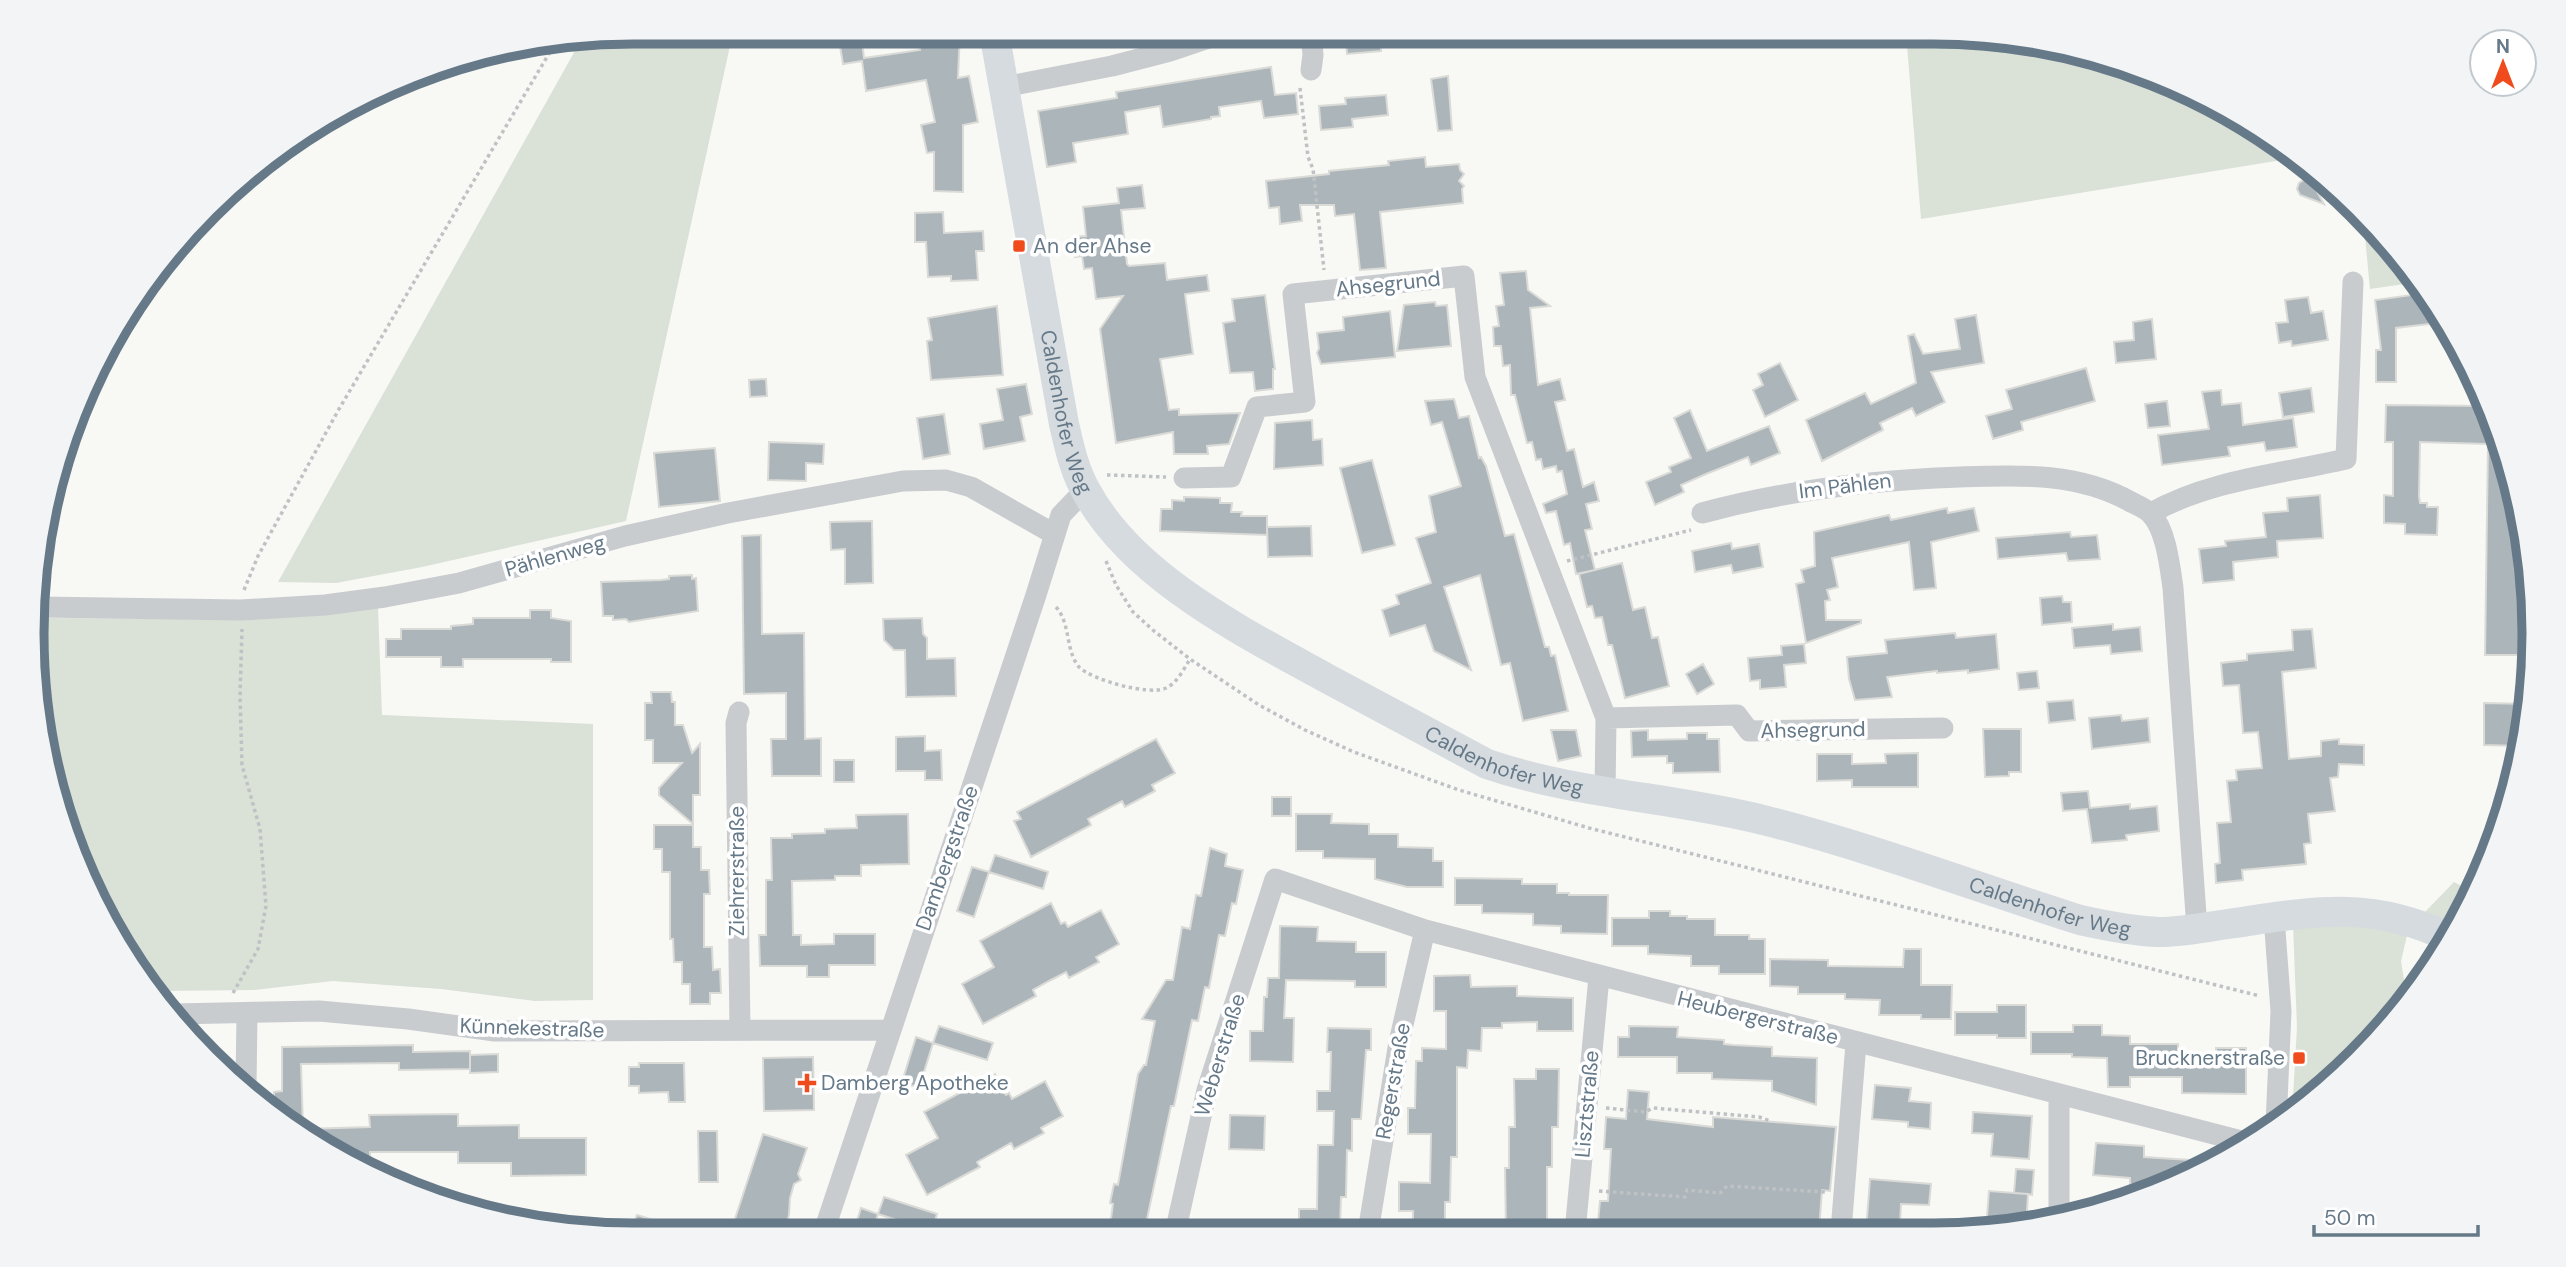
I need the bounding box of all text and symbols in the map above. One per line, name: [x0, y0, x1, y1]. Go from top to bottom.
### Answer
north arrow: [2468, 28, 2538, 98]
text: N: [2496, 34, 2510, 59]
place label: An der Ahse: [1033, 232, 1152, 260]
marker: An der Ahse: [1011, 238, 1027, 254]
street label: Ahsegrund: [1334, 265, 1442, 303]
street label: Caldenhofer Weg: [1034, 328, 1099, 500]
street label: Im Pählen: [1797, 466, 1893, 506]
street label: Pählenweg: [502, 528, 609, 584]
street label: Ahsegrund: [1760, 715, 1866, 745]
street label: Caldenhofer Weg: [1420, 719, 1586, 802]
street label: Dambergstraße: [909, 782, 985, 934]
street label: Ziehrerstraße: [723, 806, 751, 936]
street label: Caldenhofer Weg: [1965, 870, 2133, 943]
street label: Heubergerstraße: [1675, 984, 1841, 1052]
street label: Weberstraße: [1188, 990, 1252, 1120]
street label: Künnekestraße: [459, 1011, 605, 1045]
street label: Regerstraße: [1369, 1021, 1417, 1141]
place label: Brucknerstraße: [2135, 1044, 2285, 1072]
street label: Lisztstraße: [1568, 1049, 1606, 1159]
marker: Brucknerstraße: [2291, 1050, 2307, 1066]
place label: Damberg Apotheke: [821, 1069, 1009, 1097]
marker: Damberg Apotheke: [799, 1075, 815, 1091]
scale bar: [2314, 1194, 2478, 1238]
text: 50 m: [2324, 1204, 2375, 1232]

